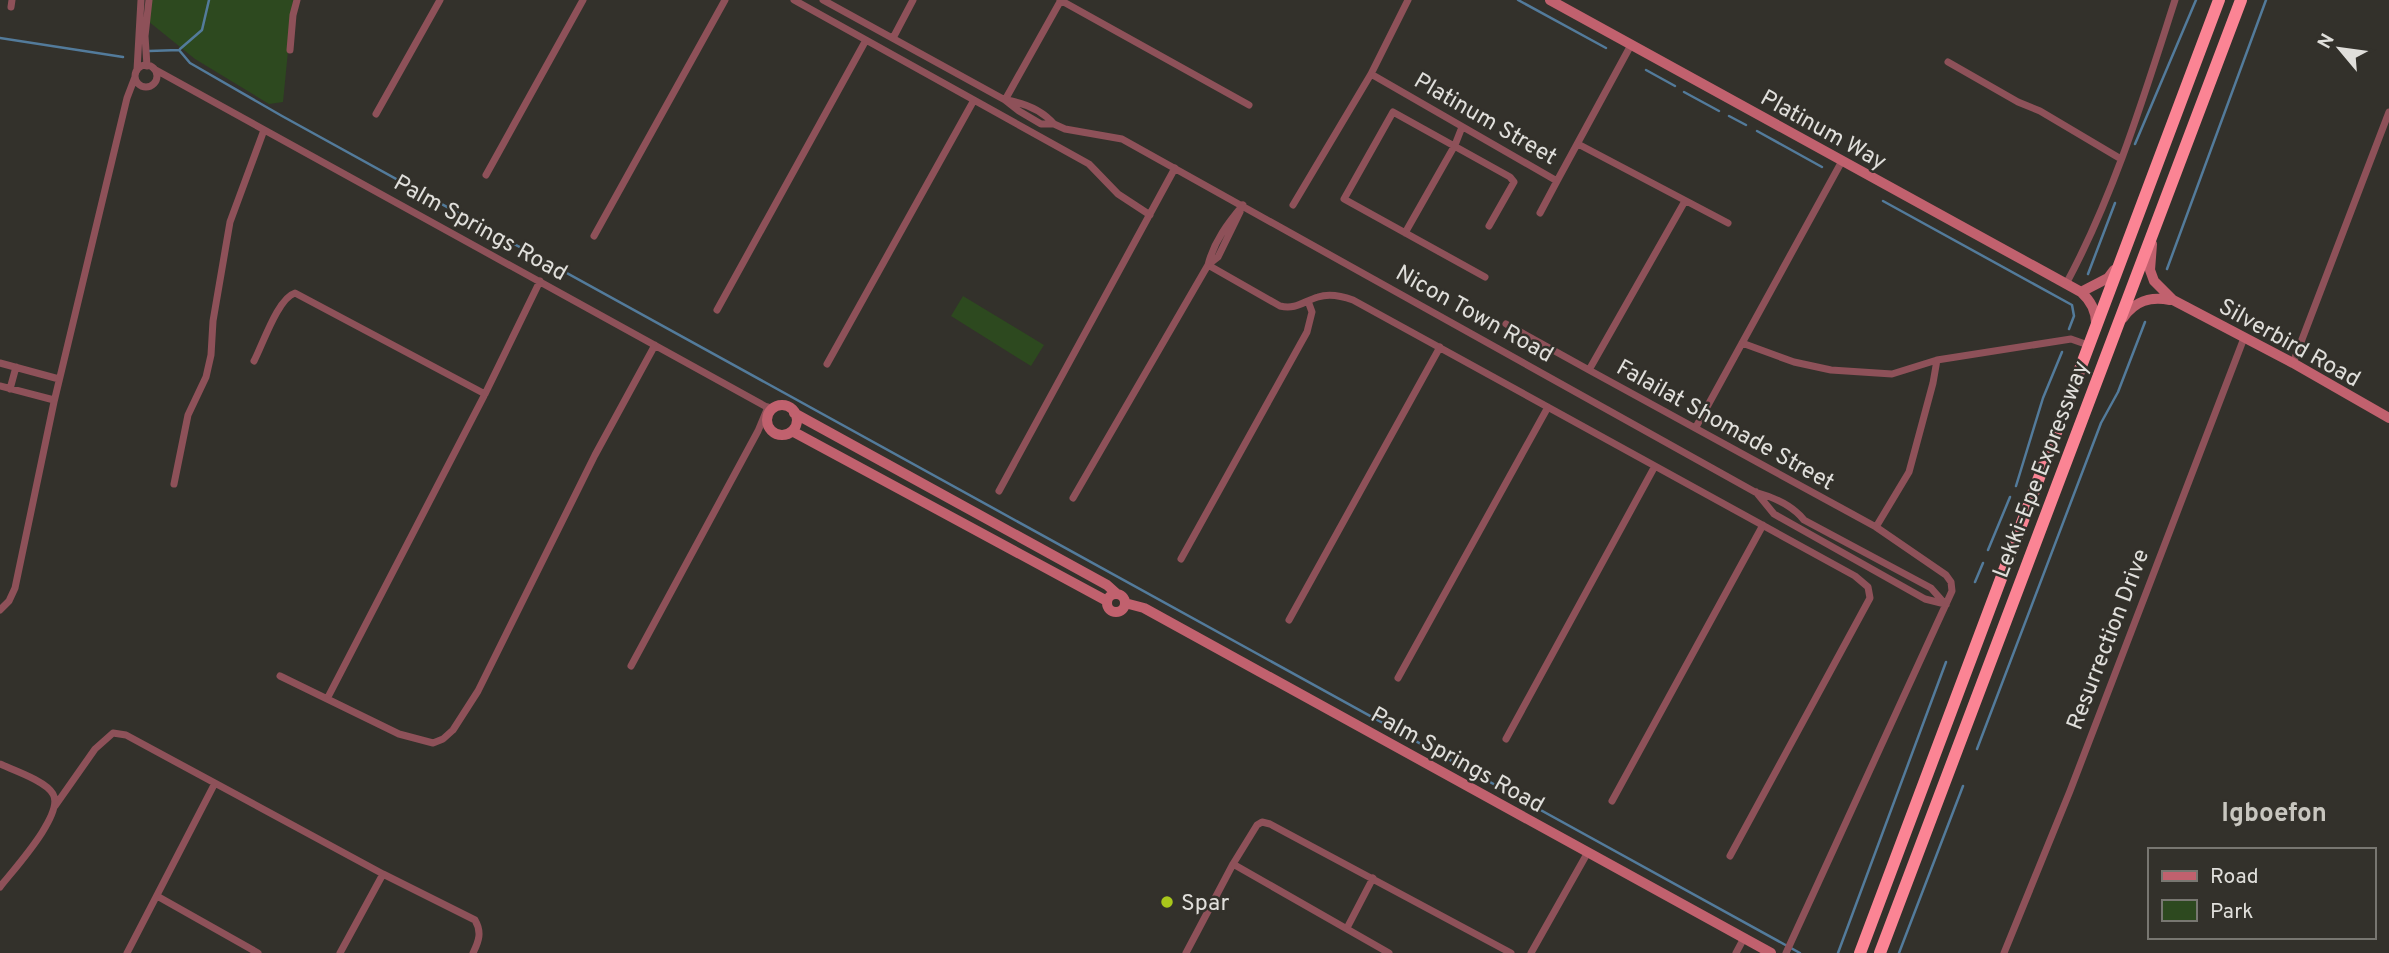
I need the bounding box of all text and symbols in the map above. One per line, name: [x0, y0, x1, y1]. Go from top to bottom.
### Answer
north arrow: [2305, 14, 2375, 84]
text: N: [2313, 30, 2341, 54]
street label: Platinum Street: [1408, 67, 1562, 173]
street label: Platinum Way: [1755, 85, 1891, 178]
street label: Palm Springs Road: [388, 169, 572, 289]
street label: Nicon Town Road: [1390, 260, 1558, 371]
street label: Silverbird Road: [2213, 293, 2365, 395]
street label: Falailat Shomade Street: [1611, 354, 1839, 498]
street label: Lekki-Epe Expressway: [1988, 357, 2097, 583]
street label: Resurrection Drive: [2061, 545, 2157, 734]
street label: Palm Springs Road: [1365, 701, 1549, 821]
district label: Igboefon: [2221, 798, 2327, 831]
legend: [2148, 848, 2375, 939]
text: Road: [2210, 864, 2259, 891]
place label: Spar: [1181, 890, 1229, 919]
marker: Spar: [1159, 894, 1175, 910]
text: Park: [2210, 899, 2253, 926]

